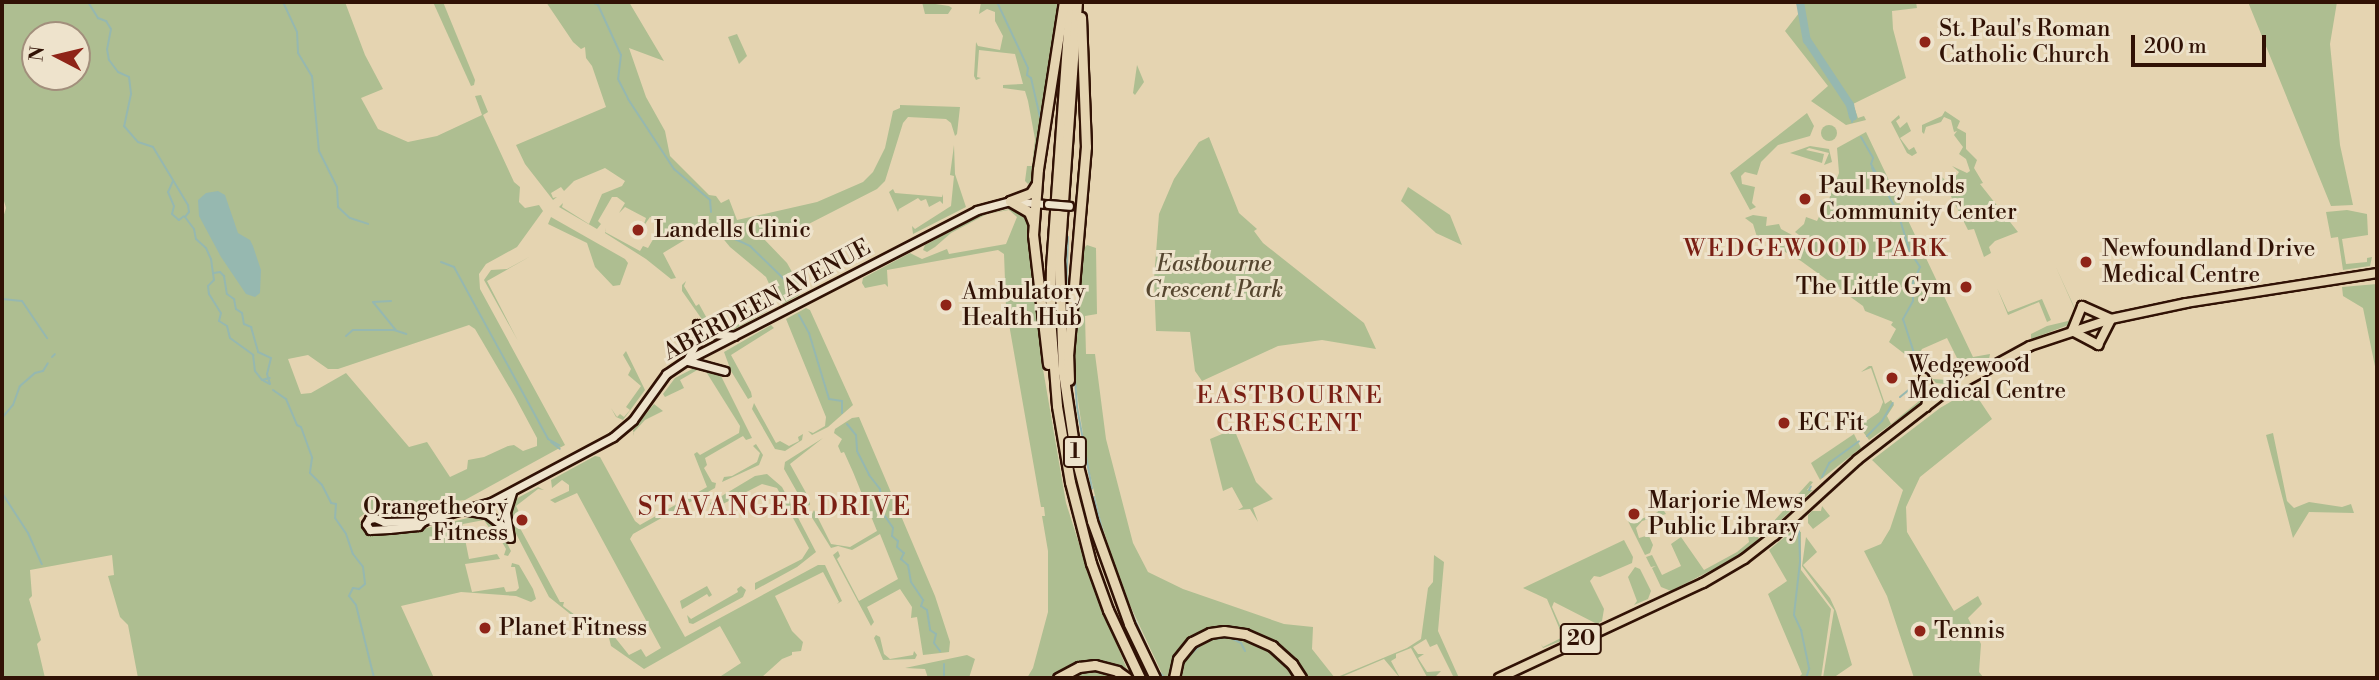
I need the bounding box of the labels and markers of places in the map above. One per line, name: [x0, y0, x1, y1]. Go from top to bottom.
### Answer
place label: St. Paul's Roman Catholic Church: [1939, 15, 2110, 69]
marker: St. Paul's Roman Catholic Church: [1917, 34, 1933, 50]
place label: Paul Reynolds Community Center: [1819, 172, 2017, 226]
marker: Paul Reynolds Community Center: [1797, 191, 1813, 207]
place label: Landells Clinic: [654, 216, 811, 244]
marker: Landells Clinic: [628, 220, 648, 240]
place label: Newfoundland Drive Medical Centre: [2102, 235, 2315, 289]
marker: Newfoundland Drive Medical Centre: [2076, 252, 2096, 272]
place label: The Little Gym: [1796, 273, 1952, 301]
place label: Ambulatory Health Hub: [962, 278, 1085, 332]
marker: The Little Gym: [1958, 279, 1974, 295]
marker: Ambulatory Health Hub: [936, 295, 956, 315]
place label: Wedgewood Medical Centre: [1908, 351, 2066, 405]
marker: Wedgewood Medical Centre: [1882, 368, 1902, 388]
place label: EC Fit: [1798, 409, 1864, 437]
marker: EC Fit: [1776, 415, 1792, 431]
place label: Marjorie Mews Public Library: [1648, 487, 1803, 541]
place label: Orangetheory Fitness: [363, 493, 508, 547]
marker: Marjorie Mews Public Library: [1626, 506, 1642, 522]
marker: Orangetheory Fitness: [514, 512, 530, 528]
place label: Planet Fitness: [499, 614, 647, 642]
place label: Tennis: [1934, 617, 2005, 645]
marker: Planet Fitness: [477, 620, 493, 636]
marker: Tennis: [1912, 623, 1928, 639]

